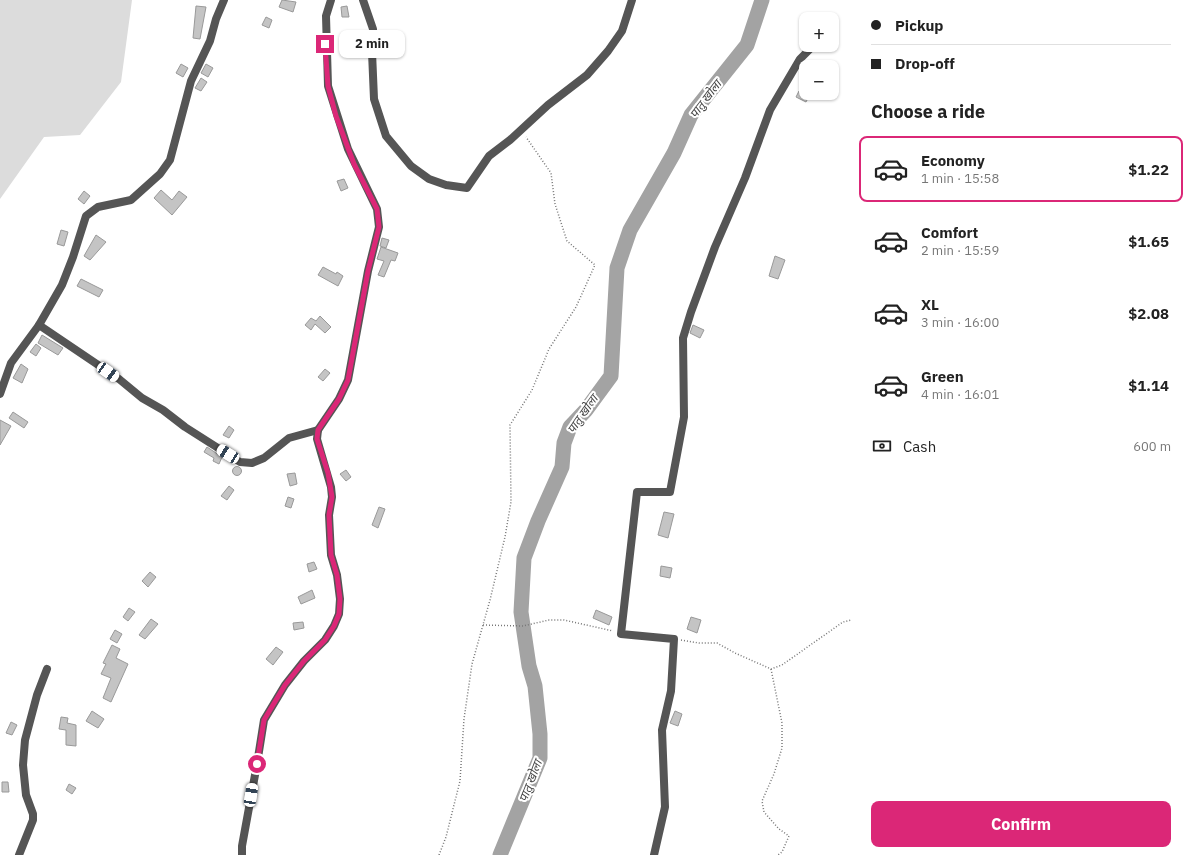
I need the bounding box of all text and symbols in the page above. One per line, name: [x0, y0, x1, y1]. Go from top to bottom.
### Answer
map controls: [799, 12, 839, 100]
button: +: [799, 12, 839, 52]
text: Pickup: [895, 16, 943, 35]
callout: 2 min: [339, 30, 405, 58]
route end: [316, 35, 334, 53]
text: 2 min: [355, 35, 389, 52]
text: Drop-off: [895, 54, 955, 73]
button: −: [799, 60, 839, 100]
water label: पातु खोला: [686, 75, 727, 122]
text: Choose a ride: [871, 100, 985, 123]
icon: car: [873, 151, 909, 187]
text: Economy: [921, 151, 985, 170]
text: $1.22: [1128, 160, 1169, 179]
text: 1 min · 15:58: [921, 170, 999, 187]
icon: car: [873, 223, 909, 259]
text: Comfort: [921, 223, 978, 242]
text: $1.65: [1128, 232, 1169, 251]
text: 2 min · 15:59: [921, 242, 999, 259]
icon: car: [873, 295, 909, 331]
text: XL: [921, 295, 939, 314]
text: $2.08: [1128, 304, 1169, 323]
text: 3 min · 16:00: [921, 314, 999, 331]
car: [95, 360, 121, 384]
icon: car: [873, 367, 909, 403]
text: Green: [921, 367, 964, 386]
text: $1.14: [1128, 376, 1169, 395]
text: 4 min · 16:01: [921, 386, 999, 403]
water label: पातु खोला: [563, 389, 603, 437]
icon: cash: [871, 435, 893, 457]
text: Cash: [903, 437, 936, 456]
text: 600 m: [1133, 438, 1171, 455]
car: [215, 443, 241, 465]
route start: [248, 755, 266, 773]
water label: पातु खोला: [515, 755, 547, 804]
car: [243, 782, 259, 808]
button: Confirm: [871, 801, 1171, 847]

